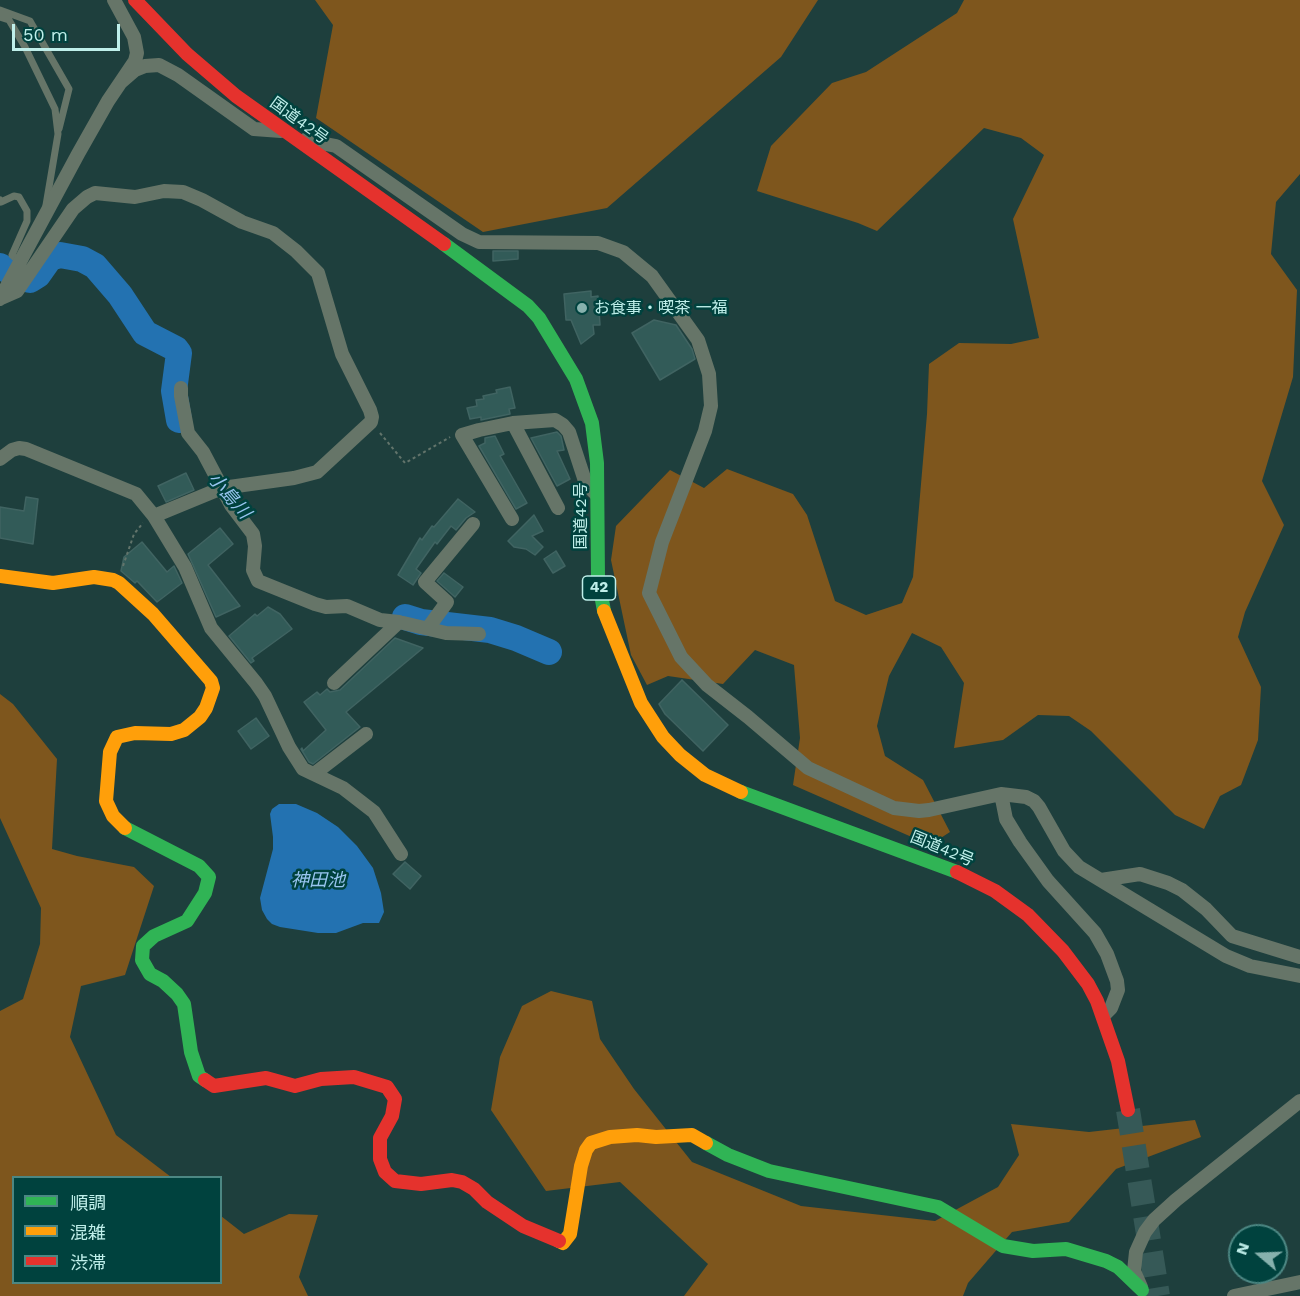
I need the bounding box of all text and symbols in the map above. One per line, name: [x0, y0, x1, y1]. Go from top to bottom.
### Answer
scale bar: [15, 12, 123, 50]
text: 50 m: [23, 24, 68, 45]
street label: 国道42号: [266, 94, 332, 148]
place label: お食事・喫茶 一福: [594, 298, 727, 318]
marker: お食事・喫茶 一福: [575, 301, 589, 315]
water label: 小島川: [203, 469, 255, 523]
street label: 国道42号: [571, 482, 591, 550]
road number: 42: [582, 576, 616, 600]
street label: 国道42号: [907, 828, 977, 870]
water label: 神田池: [291, 870, 345, 892]
legend: [12, 1176, 222, 1284]
text: 順調: [70, 1192, 106, 1213]
text: 混雑: [70, 1222, 106, 1243]
north arrow: [1228, 1224, 1288, 1284]
text: N: [1231, 1240, 1253, 1257]
text: 渋滞: [70, 1252, 106, 1273]

